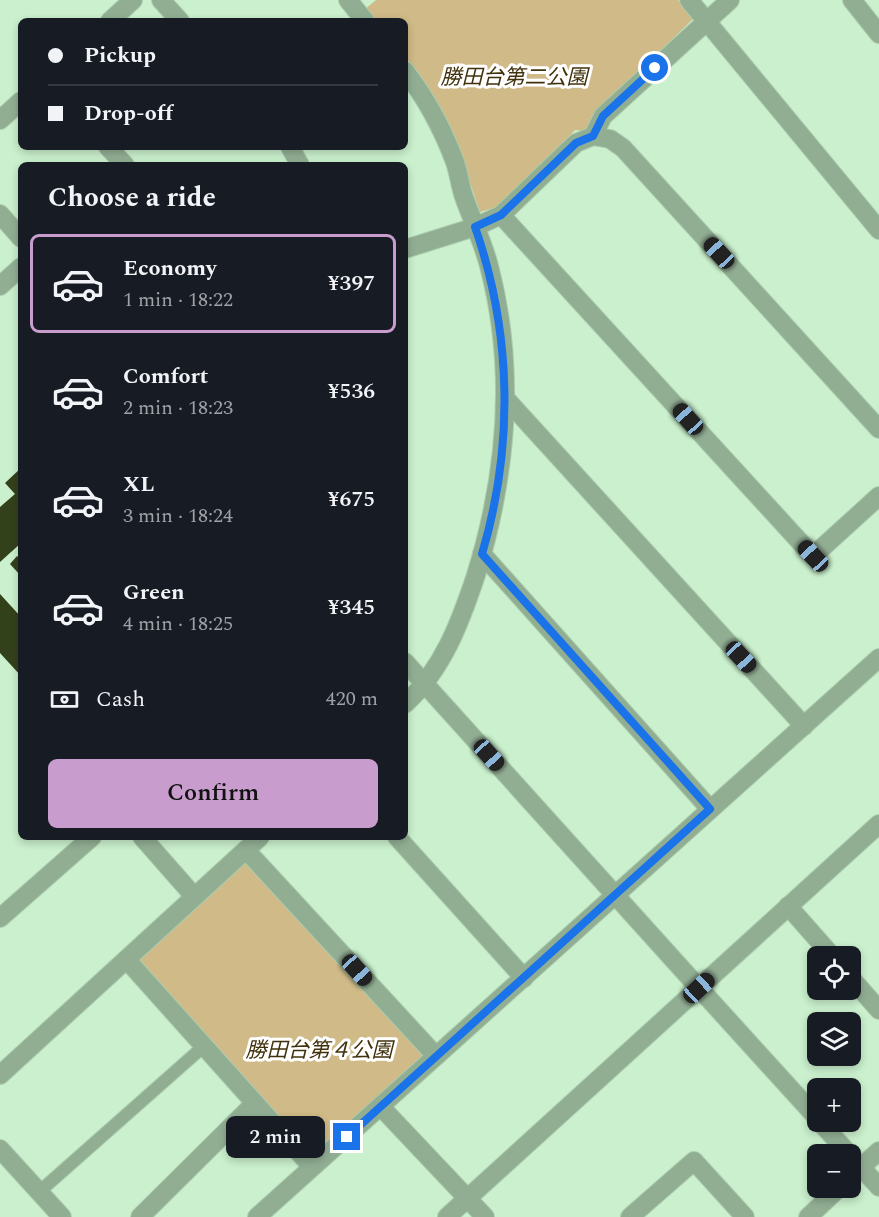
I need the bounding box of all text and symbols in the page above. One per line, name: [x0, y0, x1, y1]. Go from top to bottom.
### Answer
text: Pickup: [84, 39, 156, 72]
route start: [641, 54, 668, 81]
park label: 勝田台第二公園: [441, 62, 590, 94]
text: Drop-off: [84, 97, 173, 130]
text: Choose a ride: [48, 177, 216, 219]
car: [700, 234, 738, 272]
text: Economy: [123, 252, 216, 285]
icon: car: [51, 257, 105, 311]
text: ¥397: [328, 267, 375, 300]
text: 1 min · 18:22: [123, 285, 233, 315]
text: Comfort: [123, 360, 208, 393]
icon: car: [51, 365, 105, 419]
text: ¥536: [328, 375, 375, 408]
text: 2 min · 18:23: [123, 393, 233, 423]
car: [669, 400, 707, 438]
text: XL: [123, 468, 154, 501]
icon: car: [51, 473, 105, 527]
text: ¥675: [328, 483, 375, 516]
text: 3 min · 18:24: [123, 501, 233, 531]
car: [794, 537, 832, 575]
text: Green: [123, 576, 185, 609]
icon: car: [51, 581, 105, 635]
text: ¥345: [328, 591, 375, 624]
text: 4 min · 18:25: [123, 609, 233, 639]
car: [722, 638, 760, 676]
icon: cash: [48, 683, 81, 716]
text: Cash: [96, 683, 145, 716]
text: 420 m: [326, 684, 378, 714]
car: [470, 736, 508, 774]
button: Confirm: [48, 759, 378, 828]
map controls: [807, 946, 861, 1198]
button: locate: [807, 946, 861, 1000]
car: [338, 951, 376, 989]
car: [680, 969, 718, 1007]
button: layers: [807, 1012, 861, 1066]
park label: 勝田台第４公園: [246, 1035, 395, 1067]
button: +: [807, 1078, 861, 1132]
callout: 2 min: [227, 1116, 326, 1158]
text: 2 min: [250, 1122, 301, 1152]
route end: [333, 1123, 360, 1150]
button: −: [807, 1144, 861, 1198]

